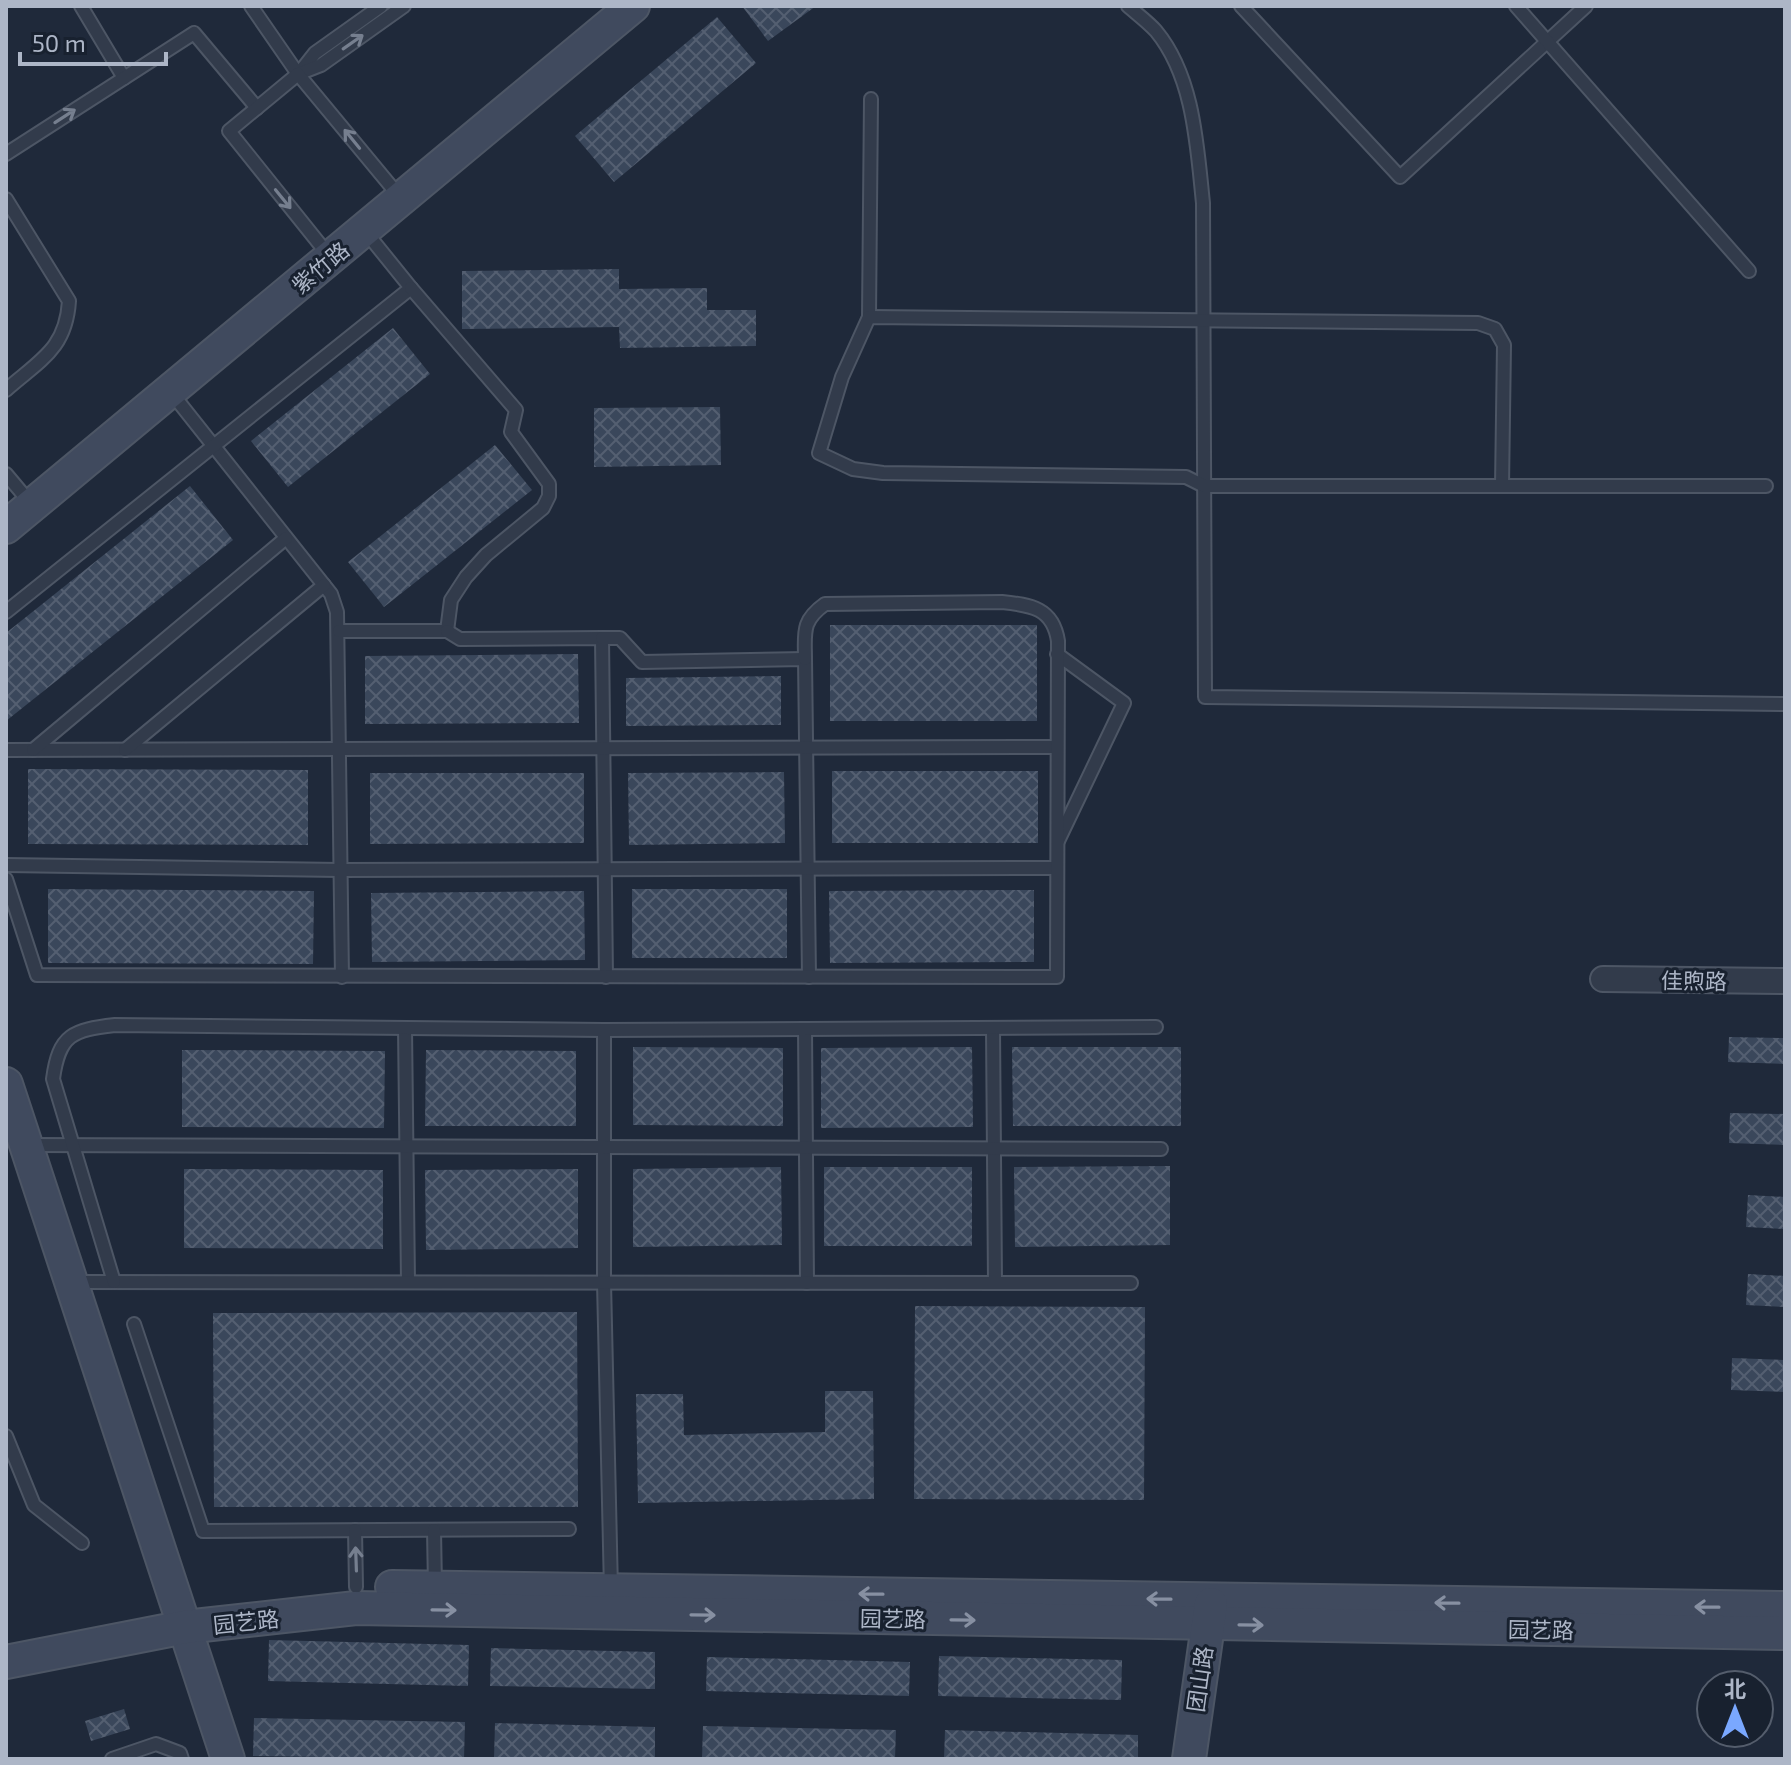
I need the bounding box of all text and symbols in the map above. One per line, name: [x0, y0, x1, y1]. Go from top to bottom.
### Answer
scale bar: [20, 16, 166, 66]
text: 50 m: [32, 28, 86, 57]
one-way arrow: [341, 34, 363, 50]
one-way arrow: [53, 108, 76, 124]
one-way arrow: [343, 128, 361, 149]
one-way arrow: [275, 188, 292, 209]
street label: 紫竹路: [286, 236, 354, 298]
street label: 佳煦路: [1661, 966, 1727, 994]
one-way arrow: [348, 1546, 363, 1573]
one-way arrow: [858, 1586, 885, 1602]
one-way arrow: [1146, 1591, 1173, 1606]
one-way arrow: [1434, 1595, 1461, 1611]
one-way arrow: [1694, 1599, 1721, 1615]
one-way arrow: [430, 1602, 457, 1618]
street label: 园艺路: [860, 1604, 926, 1632]
street label: 园艺路: [212, 1605, 280, 1637]
one-way arrow: [689, 1607, 716, 1623]
one-way arrow: [949, 1612, 976, 1627]
street label: 园艺路: [1508, 1615, 1574, 1643]
one-way arrow: [1237, 1617, 1264, 1633]
street label: 团山路: [1182, 1645, 1216, 1713]
north arrow: [1695, 1669, 1775, 1749]
text: 北: [1724, 1675, 1746, 1701]

